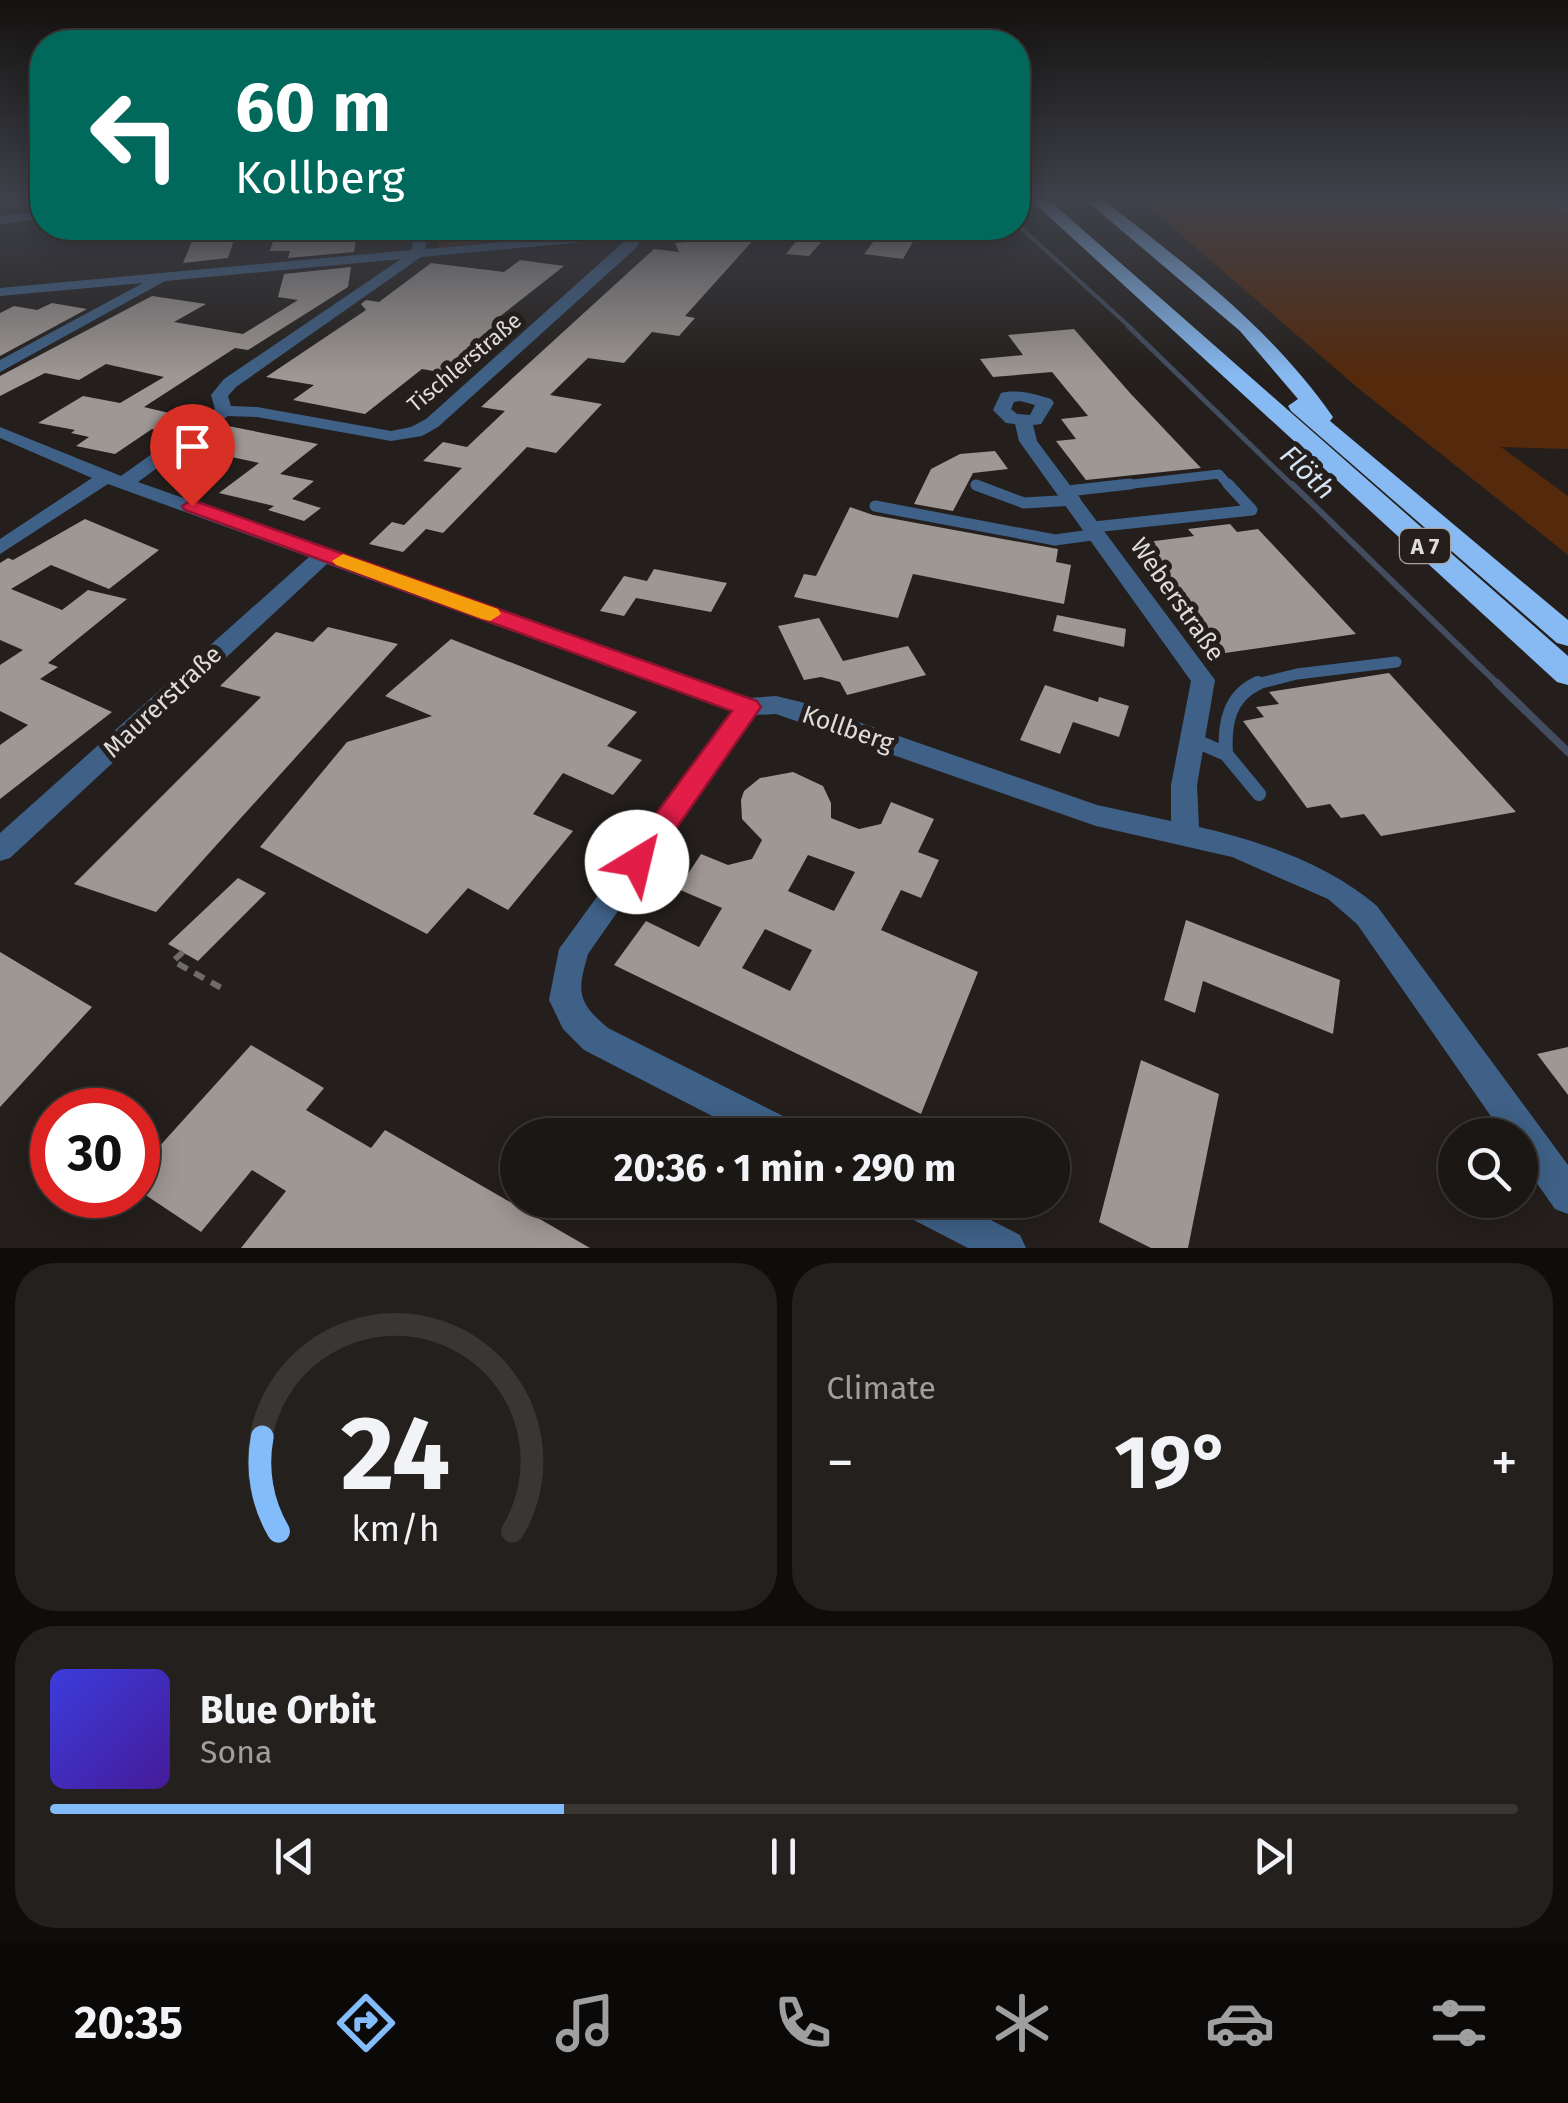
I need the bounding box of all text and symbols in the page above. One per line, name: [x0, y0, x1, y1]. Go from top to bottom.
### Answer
text: 60 m: [235, 66, 391, 150]
icon: left: [70, 70, 200, 200]
text: Kollberg: [235, 151, 405, 205]
street label: Tischlerstraße: [402, 307, 527, 418]
pin: [150, 404, 235, 507]
icon: arrive: [165, 419, 220, 474]
water label: Flöth: [1273, 438, 1342, 506]
road number: A 7: [1400, 529, 1450, 563]
street label: Weberstraße: [1124, 532, 1231, 667]
street label: Maurerstraße: [97, 639, 228, 764]
street label: Kollberg: [798, 699, 897, 758]
position arrow: [585, 810, 689, 914]
speed limit sign: 30: [30, 1088, 160, 1218]
map controls: [1438, 1118, 1538, 1218]
button: search: [1438, 1118, 1538, 1218]
text: 20:36 · 1 min · 290 m: [614, 1145, 956, 1191]
text: Climate: [827, 1369, 936, 1407]
text: 24: [341, 1392, 451, 1517]
text: 19°: [1114, 1418, 1230, 1508]
text: −: [827, 1430, 854, 1496]
text: +: [1491, 1430, 1518, 1496]
text: km/h: [352, 1508, 440, 1550]
text: Blue Orbit: [200, 1687, 376, 1733]
text: Sona: [200, 1733, 272, 1771]
icon: previous: [267, 1829, 322, 1884]
icon: pause: [756, 1829, 811, 1884]
icon: next: [1246, 1829, 1301, 1884]
icon: directions: [331, 1988, 401, 2058]
icon: music: [550, 1988, 620, 2058]
icon: phone: [768, 1988, 838, 2058]
icon: climate: [987, 1988, 1057, 2058]
icon: car: [1205, 1988, 1275, 2058]
icon: filters: [1424, 1988, 1494, 2058]
text: 20:35: [74, 1996, 183, 2050]

